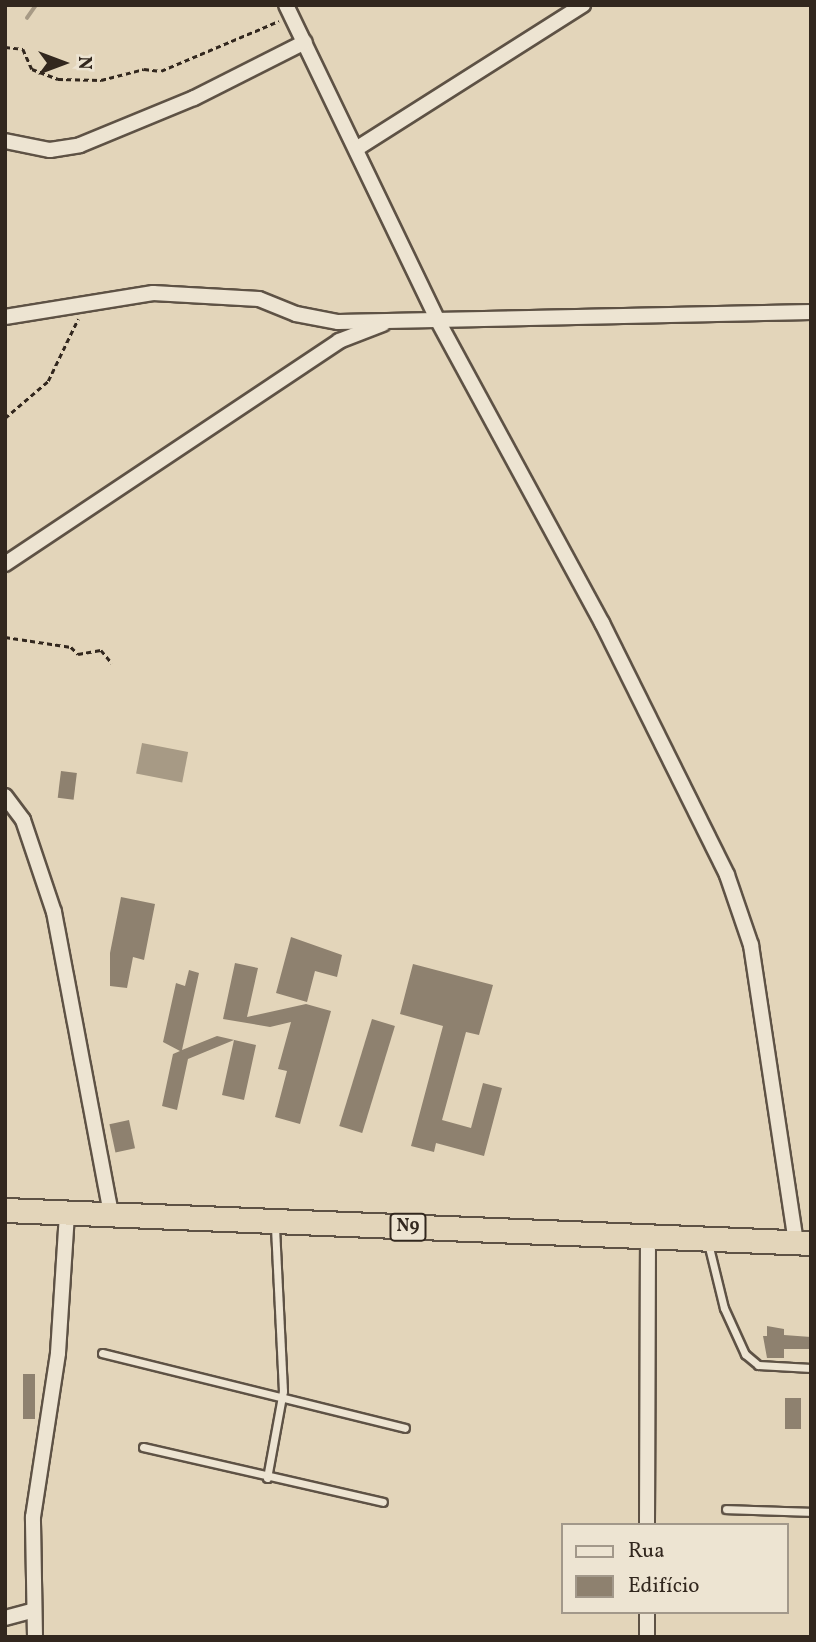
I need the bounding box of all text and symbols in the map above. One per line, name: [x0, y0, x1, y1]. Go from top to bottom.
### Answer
north arrow: [28, 28, 98, 98]
text: N: [71, 56, 97, 70]
road number: N9: [389, 1212, 427, 1242]
legend: [560, 1523, 788, 1614]
text: Rua: [628, 1537, 665, 1566]
text: Edifício: [628, 1572, 700, 1601]

